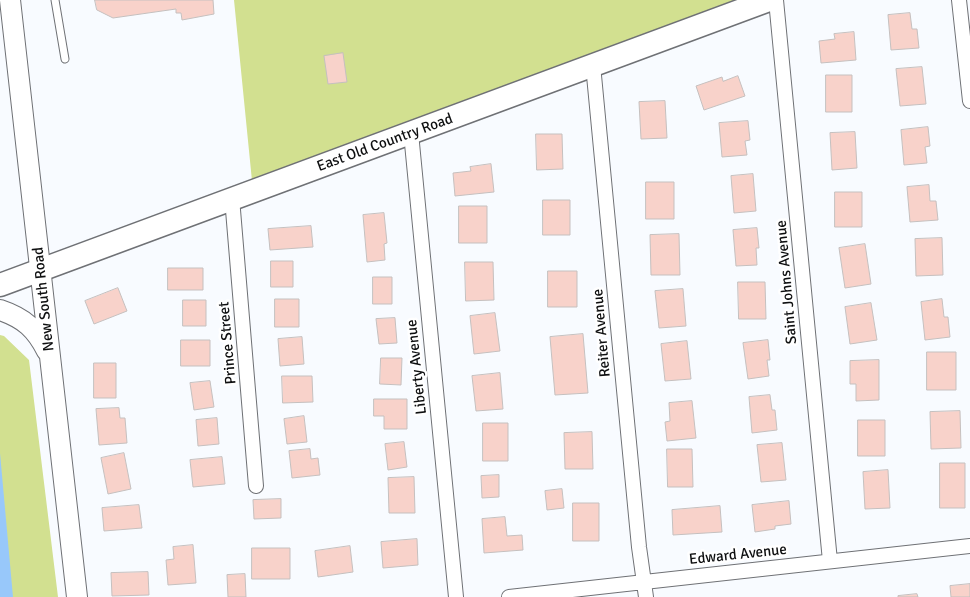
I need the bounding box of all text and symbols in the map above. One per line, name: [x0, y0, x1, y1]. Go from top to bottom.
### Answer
street label: East Old Country Road: [315, 110, 455, 176]
street label: Saint Johns Avenue: [773, 219, 801, 345]
street label: New South Road: [30, 246, 58, 352]
street label: Reiter Avenue: [589, 288, 615, 378]
street label: Prince Street: [215, 301, 241, 385]
street label: Liberty Avenue: [403, 319, 431, 415]
street label: Edward Avenue: [688, 541, 788, 569]

